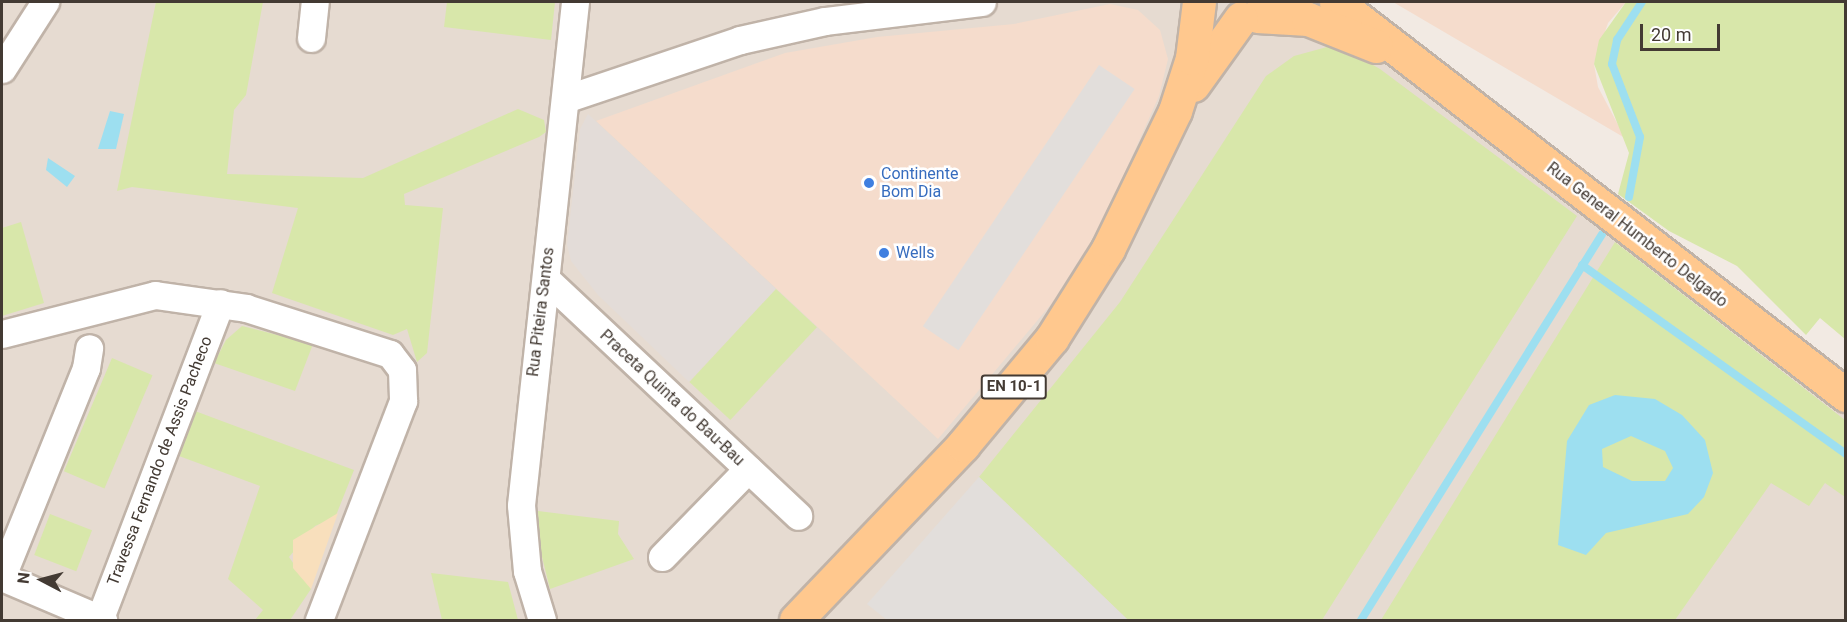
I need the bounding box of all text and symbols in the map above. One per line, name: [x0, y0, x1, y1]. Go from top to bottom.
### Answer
scale bar: [1643, 12, 1722, 50]
text: 20 m: [1651, 24, 1691, 45]
street label: Rua General Humberto Delgado: [1543, 158, 1731, 312]
place label: Continente Bom Dia: [881, 164, 958, 202]
marker: Continente Bom Dia: [862, 176, 876, 190]
place label: Wells: [896, 243, 934, 263]
street label: Rua Piteira Santos: [524, 246, 558, 378]
marker: Wells: [877, 246, 891, 260]
street label: Praceta Quinta do Bau-Bau: [596, 326, 748, 470]
street label: Travessa Fernando de Assis Pacheco: [103, 334, 217, 588]
road number: EN 10-1: [980, 375, 1048, 399]
north arrow: [12, 550, 72, 610]
text: N: [14, 571, 34, 585]

